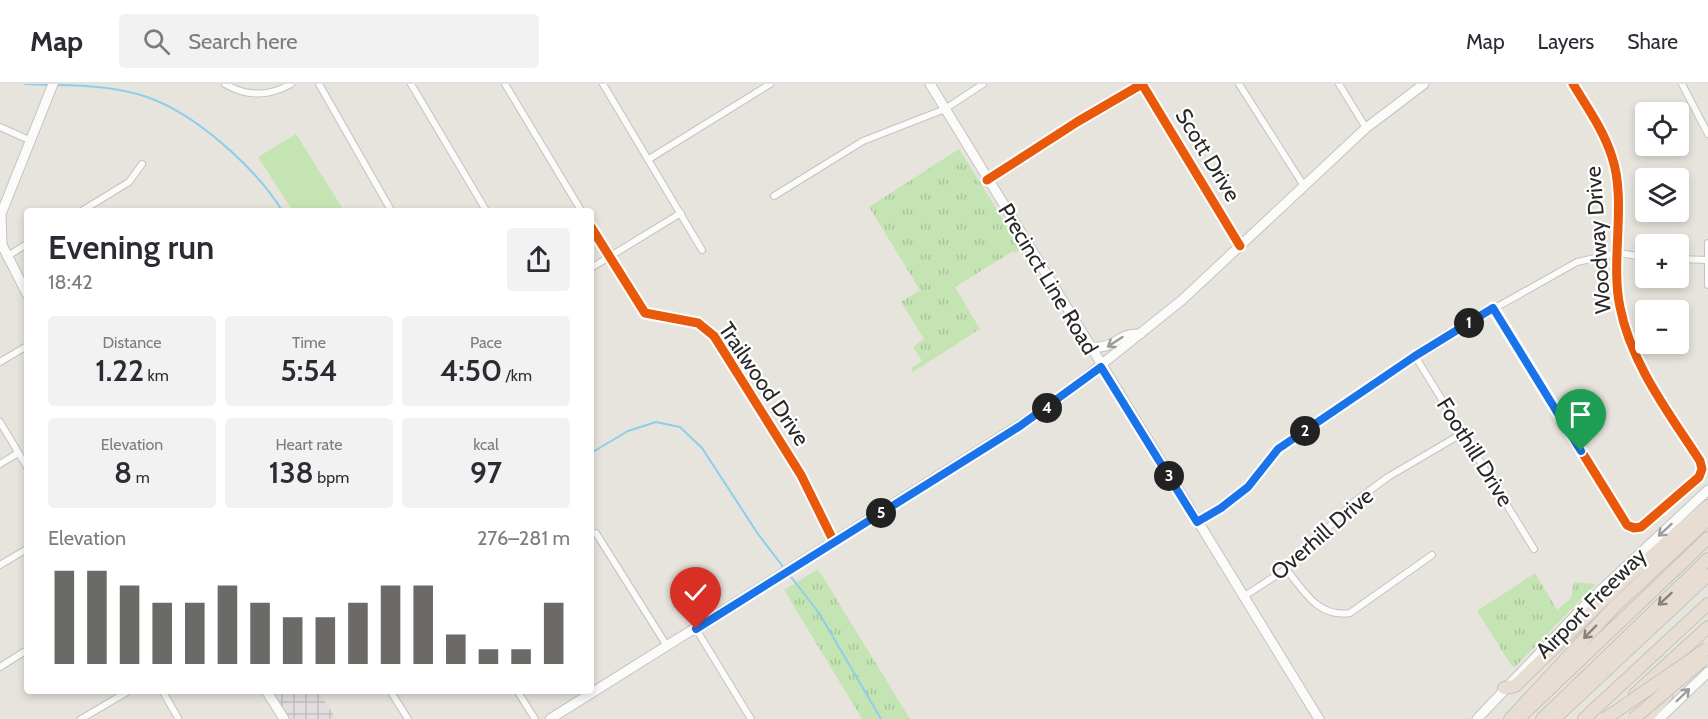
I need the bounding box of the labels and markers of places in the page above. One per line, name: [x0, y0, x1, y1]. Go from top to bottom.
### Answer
pin: 1: [1454, 308, 1484, 338]
pin: [1555, 389, 1606, 451]
pin: 4: [1032, 393, 1062, 423]
pin: 2: [1290, 416, 1320, 446]
pin: 3: [1154, 461, 1184, 491]
pin: 5: [866, 498, 896, 528]
pin: [670, 567, 721, 629]

